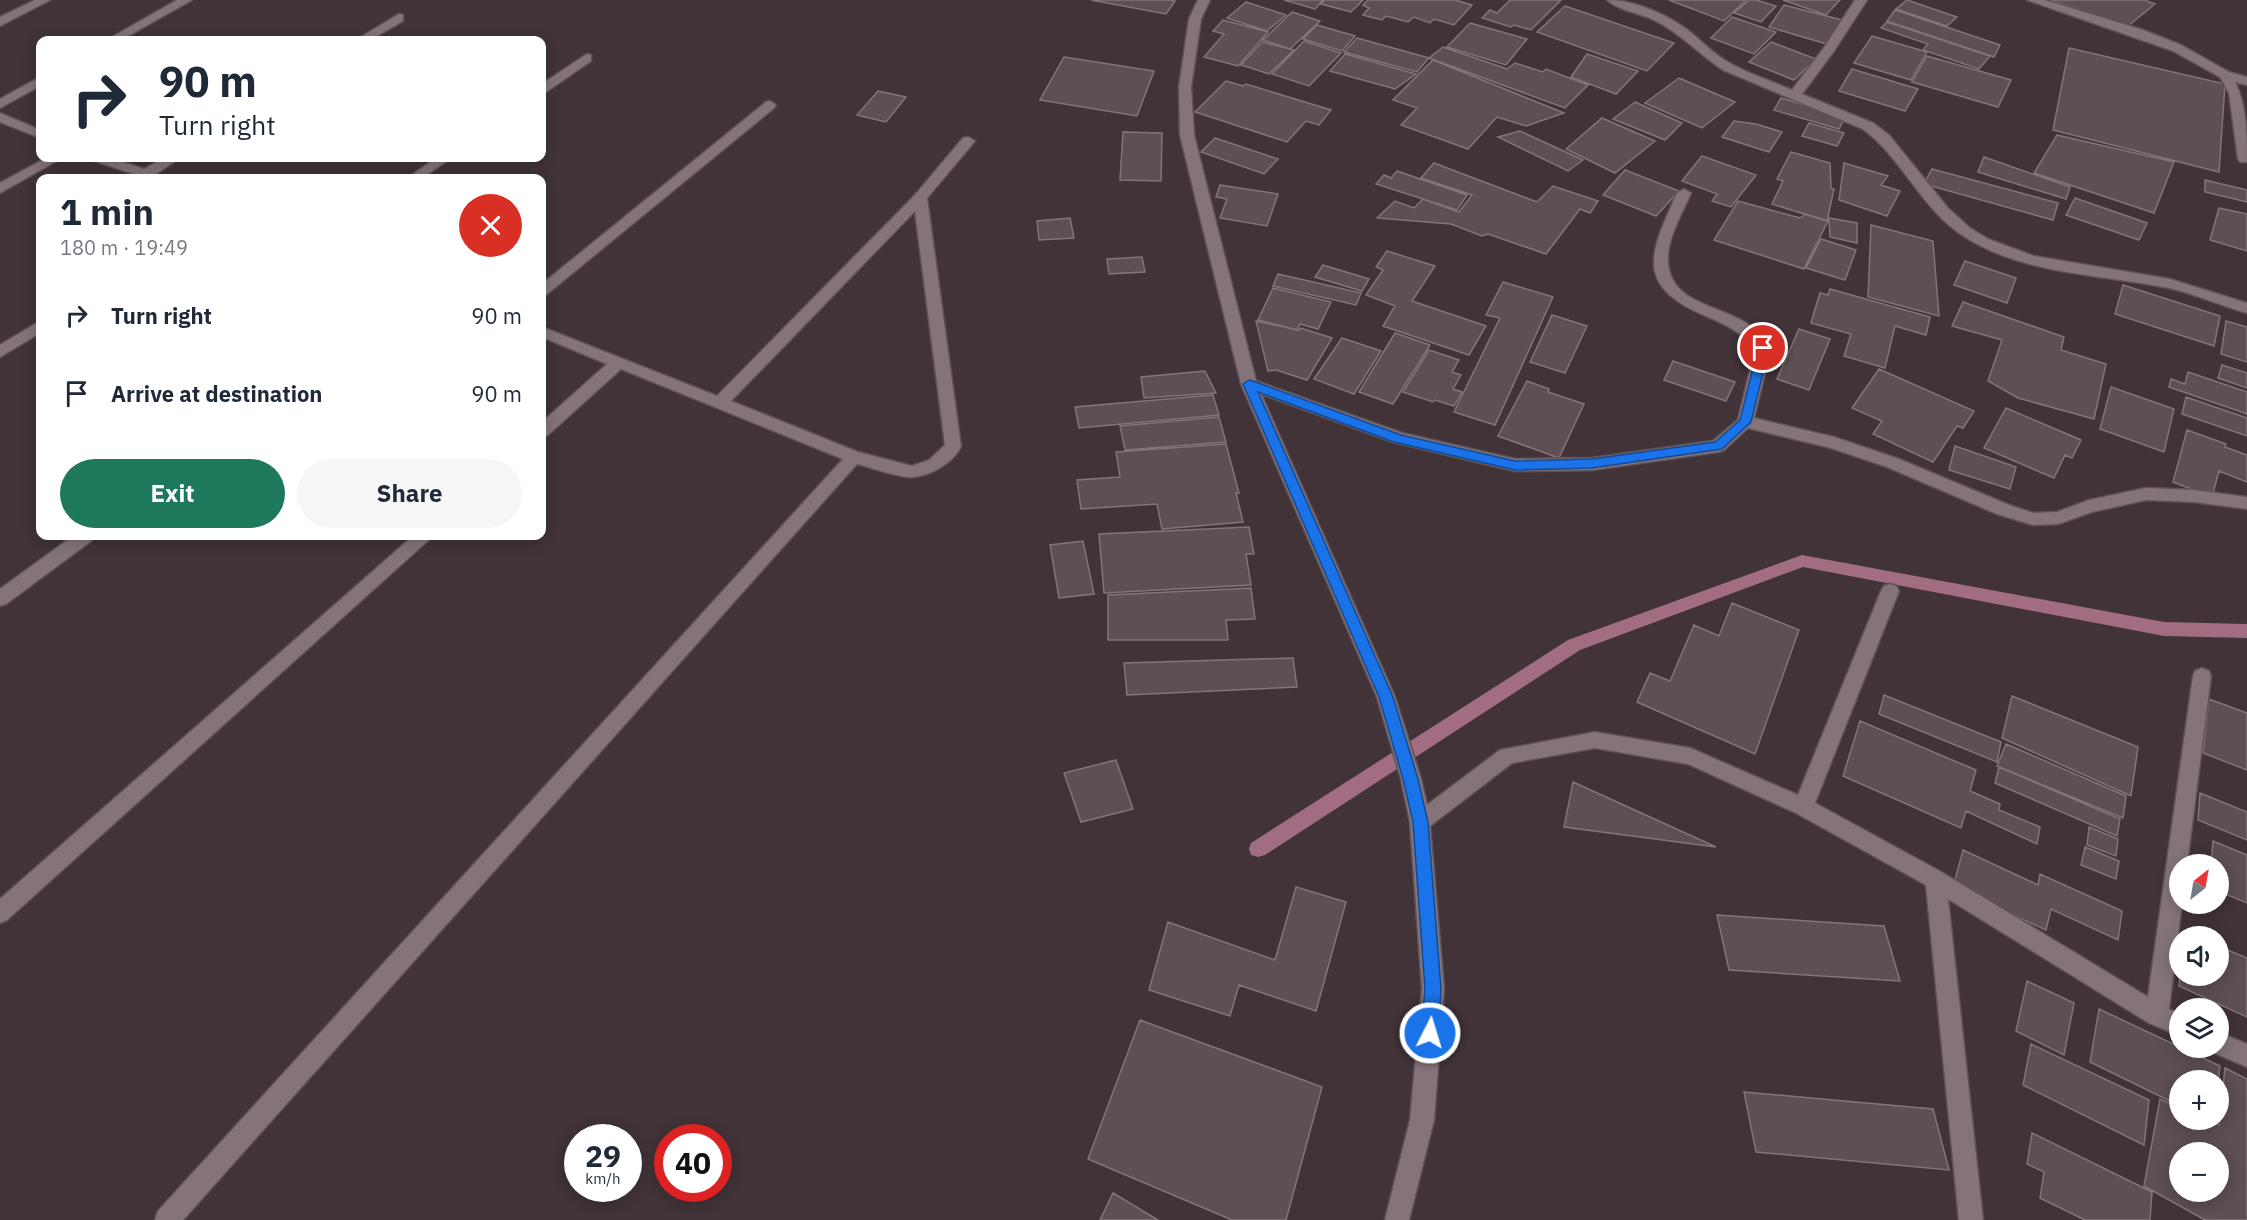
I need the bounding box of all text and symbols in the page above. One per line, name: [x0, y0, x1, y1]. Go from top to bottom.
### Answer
text: 90 m: [159, 54, 257, 109]
icon: right: [60, 60, 138, 138]
text: Turn right: [159, 107, 276, 142]
text: 1 min: [60, 188, 154, 235]
button: close: [459, 194, 522, 257]
text: 180 m · 19:49: [60, 234, 188, 261]
icon: right: [60, 299, 93, 332]
text: Turn right: [111, 301, 212, 330]
text: 90 m: [471, 301, 522, 330]
pin: [1737, 322, 1788, 373]
icon: arrive: [1746, 331, 1779, 364]
icon: arrive: [60, 377, 93, 410]
text: Arrive at destination: [111, 379, 322, 408]
text: 90 m: [471, 379, 522, 408]
button: Exit: [60, 459, 285, 528]
button: Share: [297, 459, 522, 528]
north arrow: [2169, 854, 2229, 914]
map controls: [2169, 854, 2229, 1202]
button: sound: [2169, 926, 2229, 986]
button: layers: [2169, 998, 2229, 1058]
position arrow: [1398, 1001, 1462, 1065]
button: +: [2169, 1070, 2229, 1130]
speed limit sign: 40: [654, 1124, 732, 1202]
text: 29: [585, 1136, 621, 1175]
button: −: [2169, 1142, 2229, 1202]
text: km/h: [585, 1169, 621, 1188]

